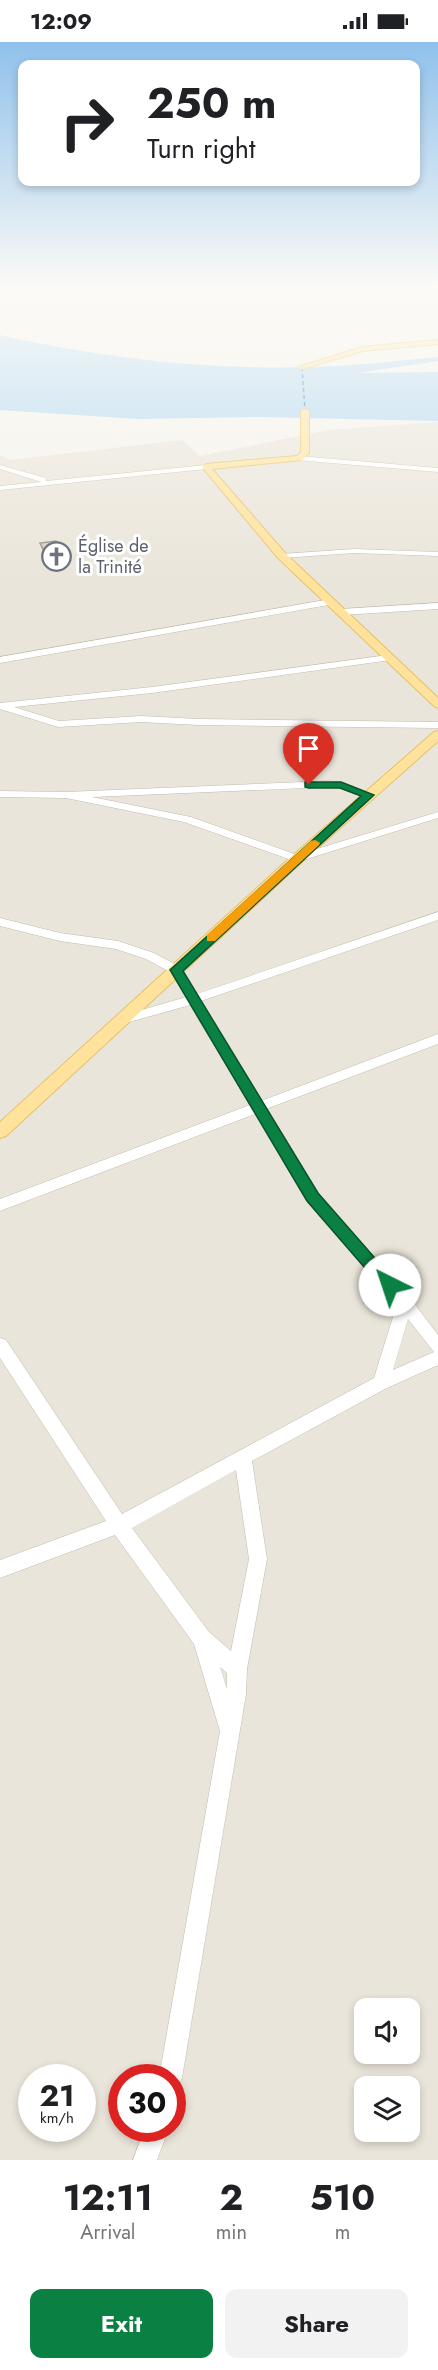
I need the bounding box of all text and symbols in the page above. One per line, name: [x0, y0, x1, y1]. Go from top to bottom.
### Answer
text: 12:09: [30, 5, 92, 37]
text: 250 m: [147, 73, 277, 134]
icon: right: [48, 84, 126, 162]
text: Turn right: [147, 129, 255, 168]
place label: Église de la Trinité: [78, 533, 148, 580]
church icon: Église de la Trinité: [41, 540, 73, 572]
pin: [283, 723, 334, 785]
icon: arrive: [292, 732, 325, 765]
position arrow: [358, 1253, 422, 1317]
map controls: [354, 1998, 420, 2142]
button: sound: [354, 1998, 420, 2064]
speed limit sign: 30: [108, 2064, 186, 2142]
text: 21: [40, 2074, 74, 2117]
button: layers: [354, 2076, 420, 2142]
text: km/h: [40, 2107, 74, 2129]
text: 12:11: [63, 2171, 153, 2223]
text: 2: [220, 2171, 243, 2223]
text: 510: [310, 2171, 375, 2223]
text: Arrival: [80, 2218, 135, 2247]
text: min: [216, 2218, 247, 2247]
text: m: [335, 2218, 350, 2247]
button: Exit: [30, 2289, 213, 2358]
button: Share: [225, 2289, 408, 2358]

